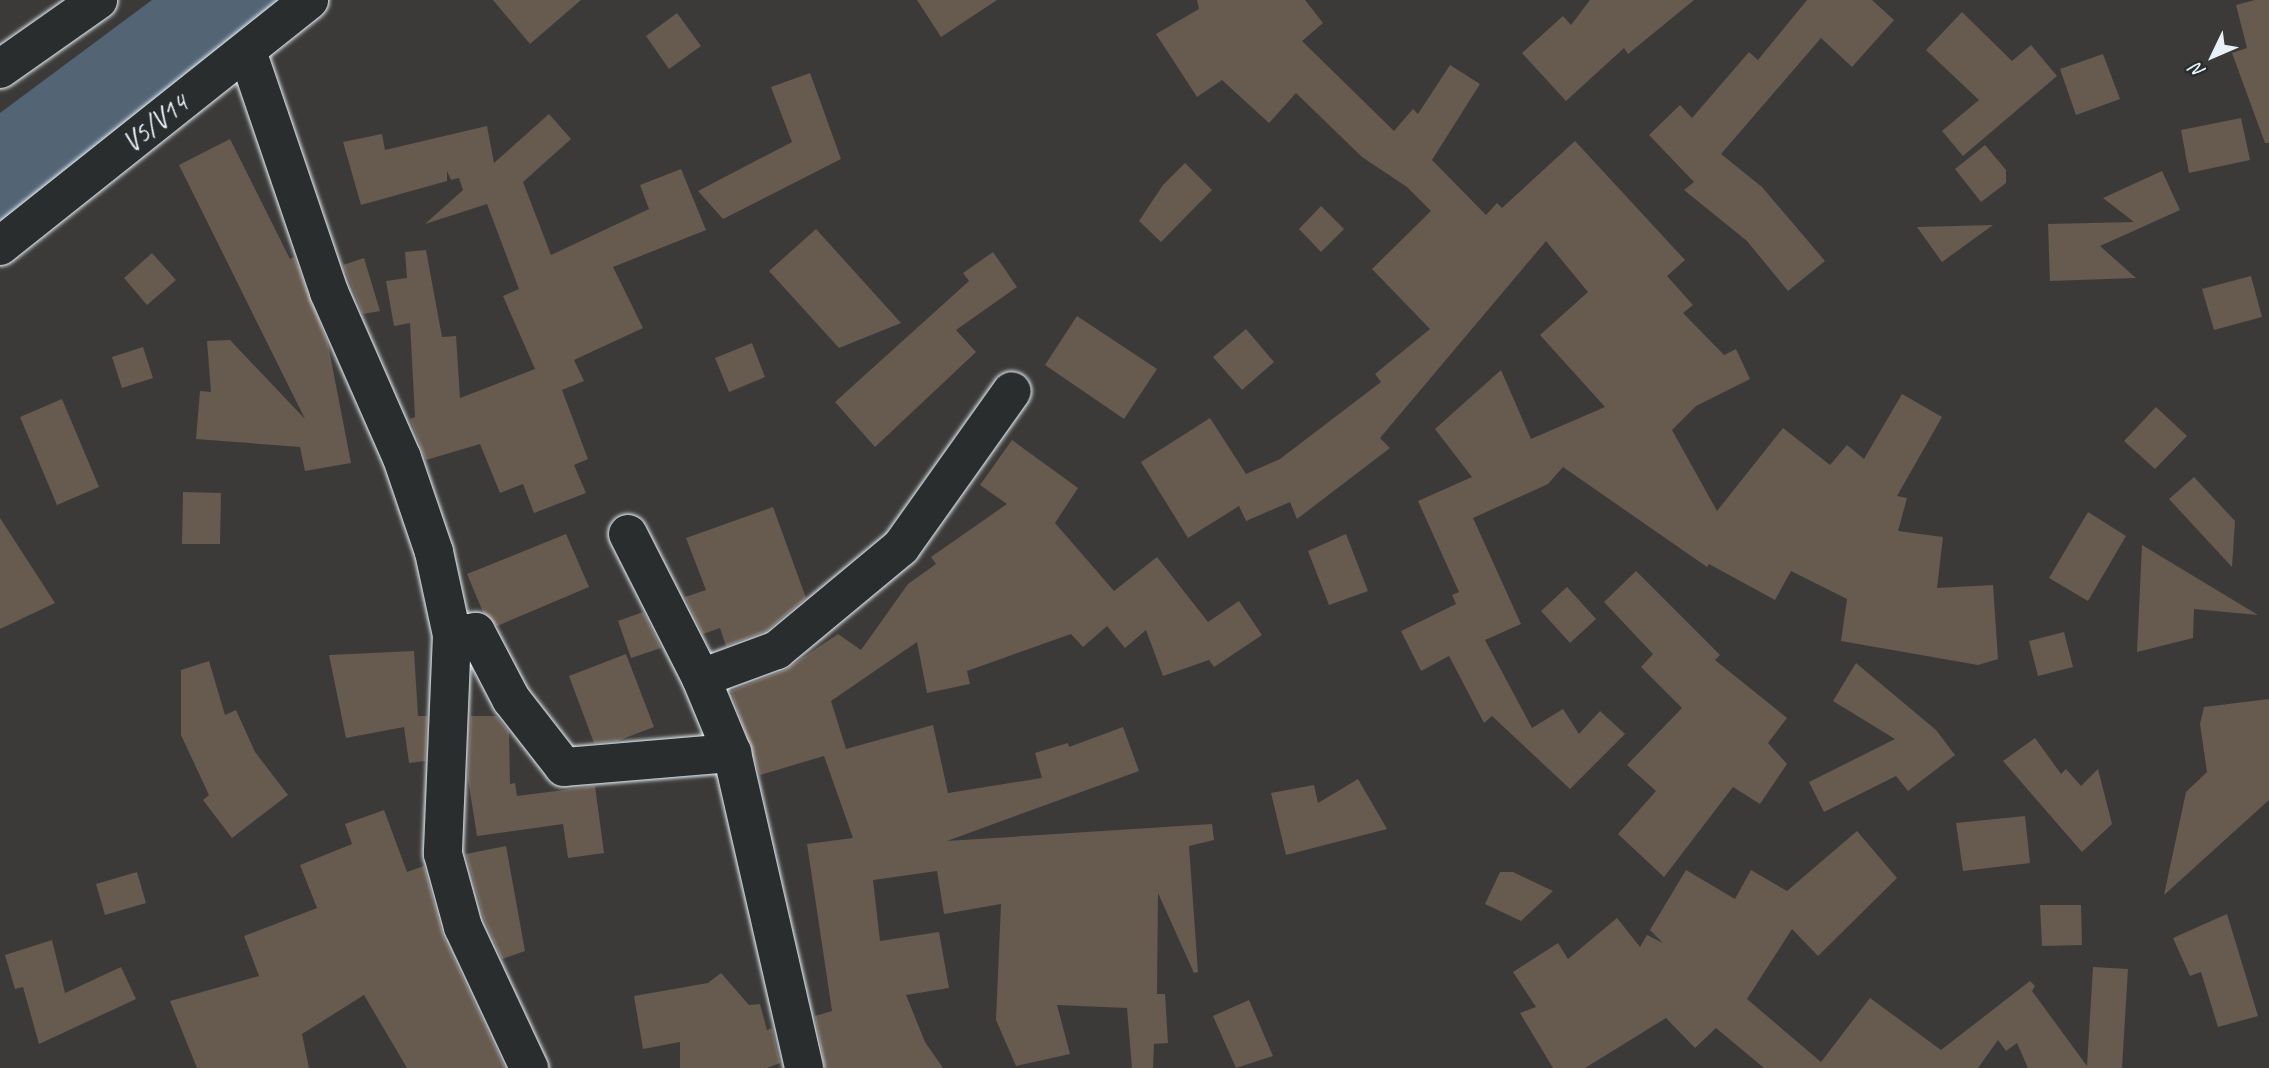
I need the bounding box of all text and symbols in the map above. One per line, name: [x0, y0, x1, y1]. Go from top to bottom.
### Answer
north arrow: [2178, 21, 2248, 91]
text: N: [2185, 58, 2211, 83]
street label: V5/V14: [115, 87, 195, 159]

